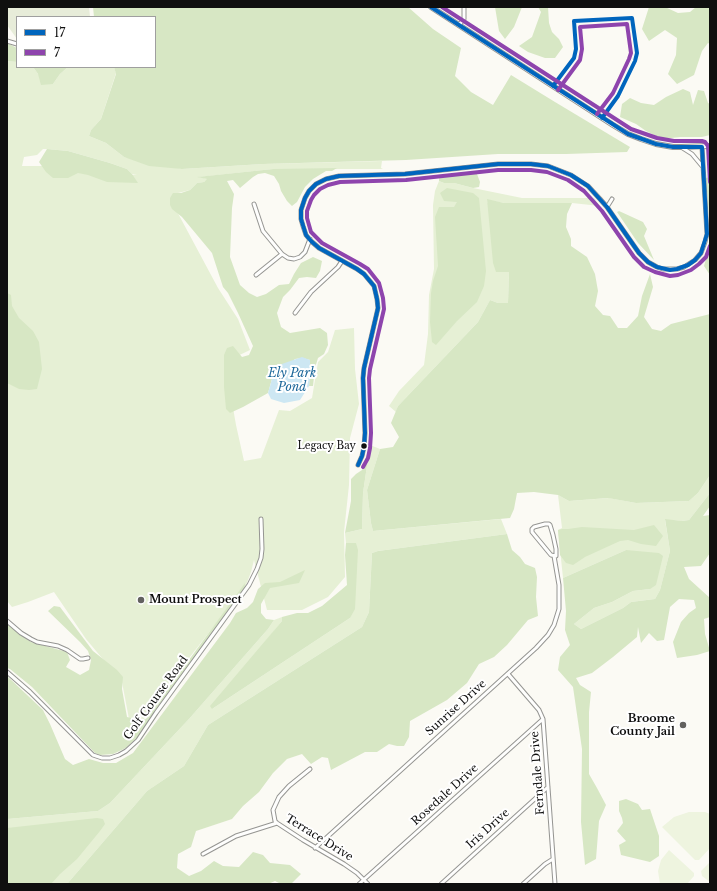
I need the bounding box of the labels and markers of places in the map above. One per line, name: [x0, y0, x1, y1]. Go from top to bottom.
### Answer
place label: Legacy Bay: [297, 440, 356, 452]
marker: Legacy Bay: [359, 441, 369, 451]
place label: Mount Prospect: [149, 593, 242, 607]
marker: Mount Prospect: [136, 595, 146, 605]
place label: Broome County Jail: [610, 712, 675, 738]
marker: Broome County Jail: [678, 720, 688, 730]

